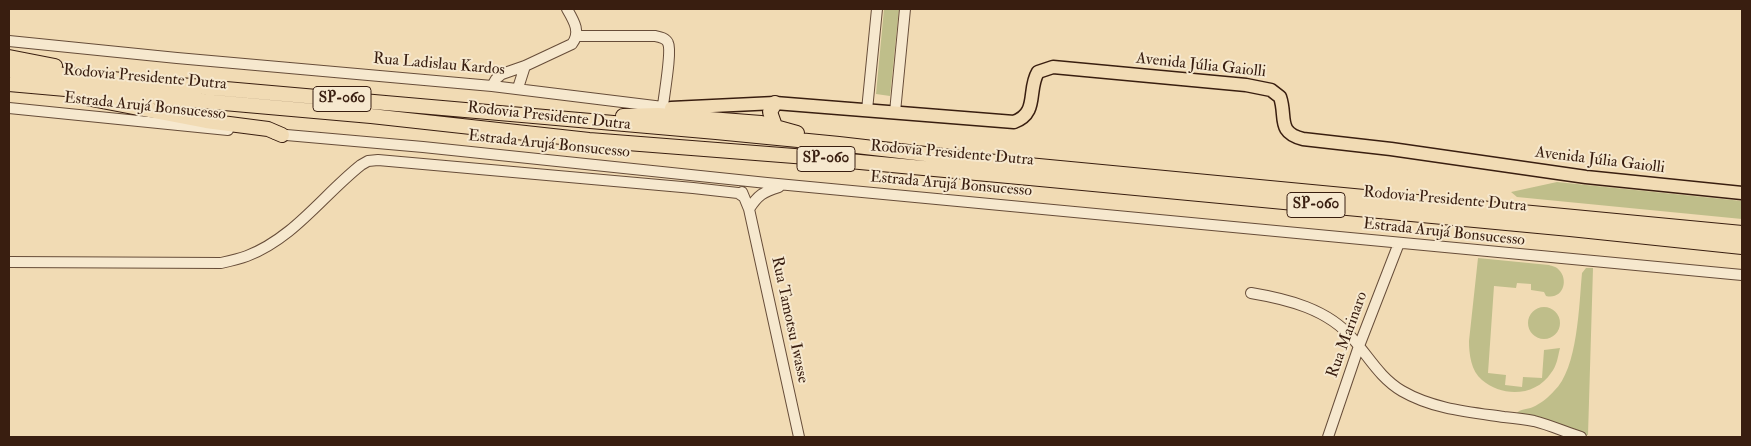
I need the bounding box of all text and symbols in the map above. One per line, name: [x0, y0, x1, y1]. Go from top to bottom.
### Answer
street label: Rua Ladislau Kardos: [372, 50, 506, 80]
street label: Avenida Júlia Gaiolli: [1135, 50, 1267, 82]
street label: Rodovia Presidente Dutra: [62, 61, 228, 95]
road number: SP-060: [313, 86, 371, 112]
street label: Estrada Arujá Bonsucesso: [63, 89, 227, 125]
street label: Rodovia Presidente Dutra: [466, 99, 632, 135]
street label: Estrada Arujá Bonsucesso: [467, 127, 631, 163]
street label: Rodovia Presidente Dutra: [869, 137, 1035, 171]
street label: Avenida Júlia Gaiolli: [1534, 144, 1666, 178]
road number: SP-060: [797, 146, 855, 172]
street label: Estrada Arujá Bonsucesso: [869, 168, 1033, 202]
street label: Rodovia Presidente Dutra: [1362, 183, 1528, 217]
road number: SP-060: [1287, 192, 1345, 218]
street label: Estrada Arujá Bonsucesso: [1362, 215, 1526, 251]
street label: Rua Tamotsu Iwasse: [766, 255, 812, 385]
street label: Rua Marinaro: [1324, 289, 1372, 381]

